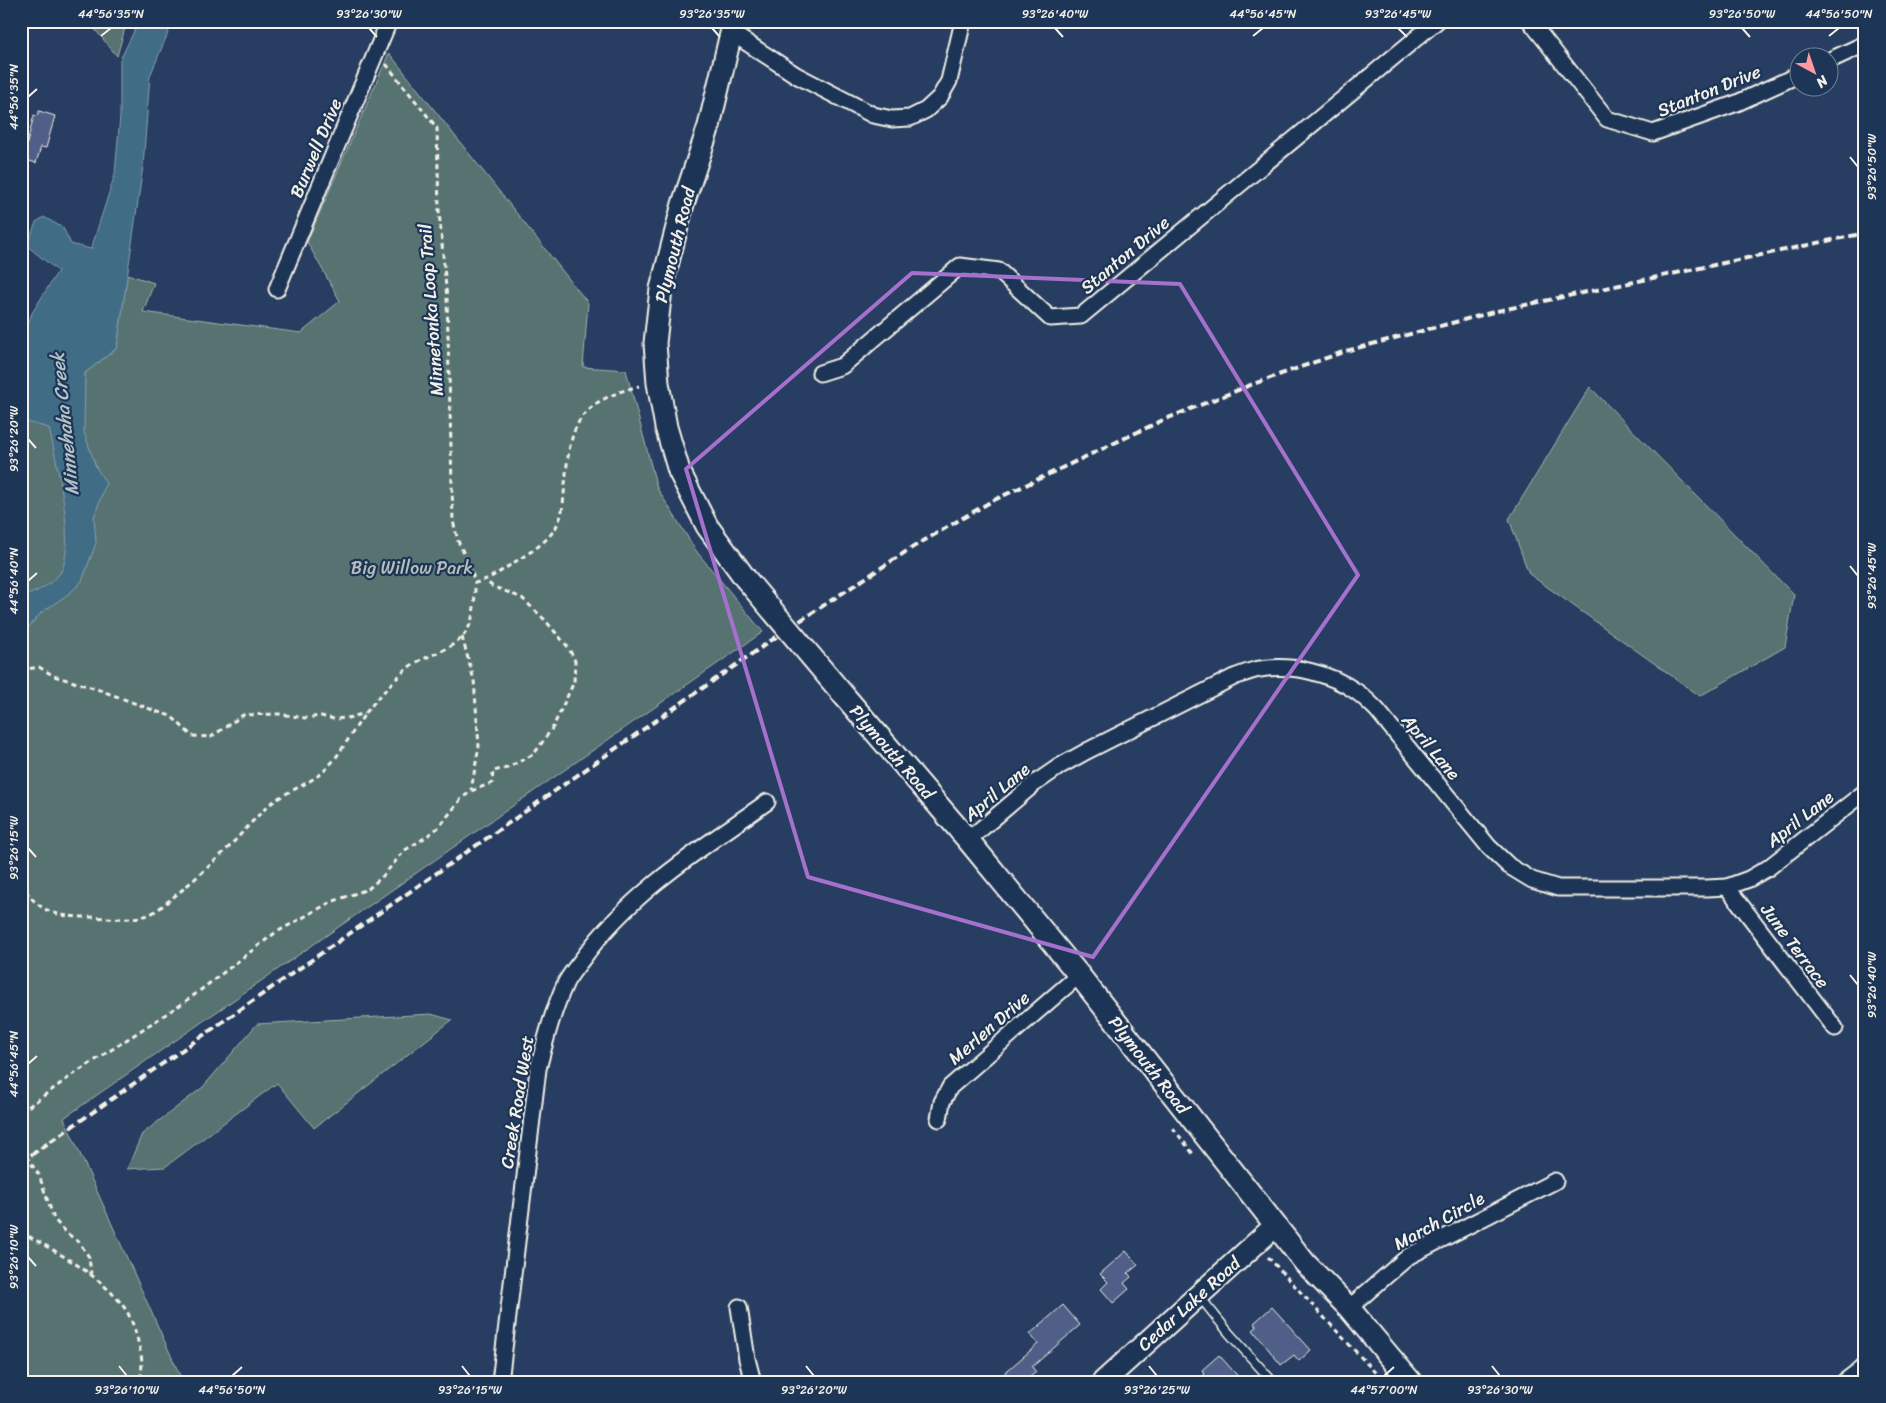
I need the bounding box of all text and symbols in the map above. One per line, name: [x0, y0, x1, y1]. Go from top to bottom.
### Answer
text: 44°56'35"N: [78, 3, 145, 25]
text: 93°26'30"W: [336, 3, 403, 25]
text: 93°26'35"W: [679, 3, 745, 25]
text: 93°26'40"W: [1022, 3, 1089, 25]
text: 44°56'45"N: [1230, 3, 1297, 25]
text: 93°26'45"W: [1365, 3, 1432, 25]
text: 93°26'50"W: [1709, 3, 1776, 25]
text: 44°56'50"N: [1806, 3, 1873, 25]
north arrow: [1788, 48, 1838, 98]
street label: Stanton Drive: [1652, 56, 1766, 126]
text: 44°56'35"N: [3, 63, 25, 130]
text: N: [1810, 68, 1835, 94]
street label: Burwell Drive: [281, 93, 351, 203]
text: 93°26'50"W: [1861, 133, 1883, 200]
street label: Plymouth Road: [645, 182, 705, 306]
street label: Stanton Drive: [1073, 208, 1177, 302]
street label: Minnetonka Loop Trail: [409, 222, 453, 397]
water label: Minnehaha Creek: [40, 350, 88, 497]
text: 93°26'20"W: [3, 405, 25, 472]
text: 93°26'45"W: [1861, 542, 1883, 609]
text: 44°56'40"N: [3, 547, 25, 615]
park label: Big Willow Park: [351, 552, 473, 584]
street label: Plymouth Road: [841, 697, 944, 808]
street label: April Lane: [1393, 706, 1469, 788]
street label: April Lane: [956, 754, 1038, 830]
street label: April Lane: [1758, 782, 1841, 857]
text: 93°26'15"W: [3, 815, 25, 880]
street label: June Terrace: [1751, 895, 1838, 996]
text: 93°26'40"W: [1861, 951, 1883, 1018]
street label: Merlen Drive: [940, 983, 1038, 1073]
street label: Plymouth Road: [1100, 1009, 1199, 1123]
text: 44°56'45"N: [3, 1030, 25, 1097]
street label: Creek Road West: [491, 1033, 543, 1171]
street label: March Circle: [1387, 1182, 1491, 1259]
text: 93°26'10"W: [3, 1224, 25, 1289]
street label: Cedar Lake Road: [1130, 1248, 1249, 1359]
text: 93°26'10"W: [95, 1379, 160, 1401]
text: 44°56'50"N: [199, 1379, 266, 1401]
text: 93°26'15"W: [438, 1379, 503, 1401]
text: 93°26'20"W: [781, 1379, 848, 1401]
text: 93°26'25"W: [1124, 1379, 1191, 1401]
text: 44°57'00"N: [1350, 1379, 1418, 1401]
text: 93°26'30"W: [1467, 1379, 1534, 1401]

